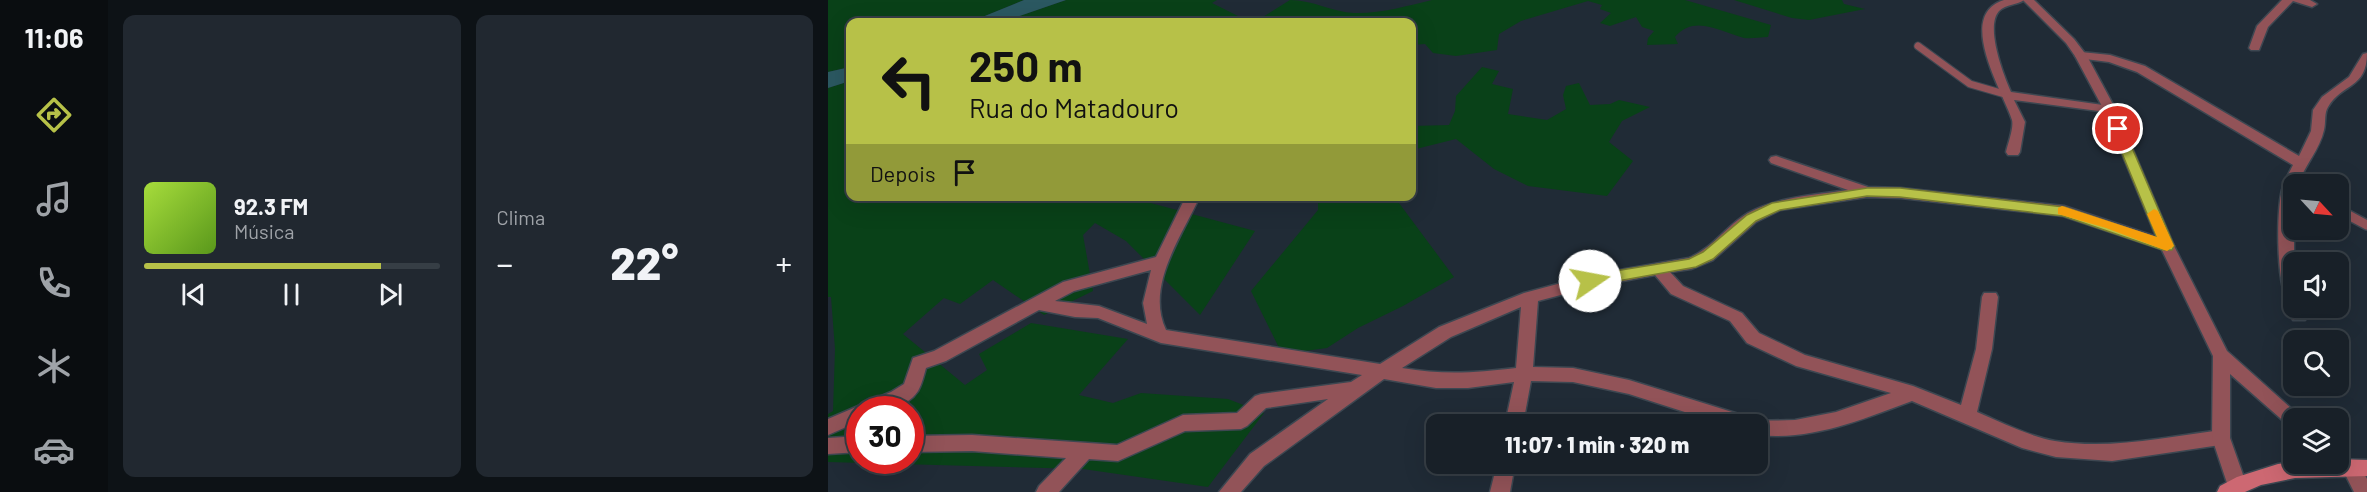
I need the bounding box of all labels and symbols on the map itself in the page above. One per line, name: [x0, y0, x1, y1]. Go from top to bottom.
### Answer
pin: [2092, 103, 2143, 154]
north arrow: [2283, 174, 2349, 240]
position arrow: [1558, 249, 1622, 313]
speed limit sign: 30: [846, 396, 924, 474]

